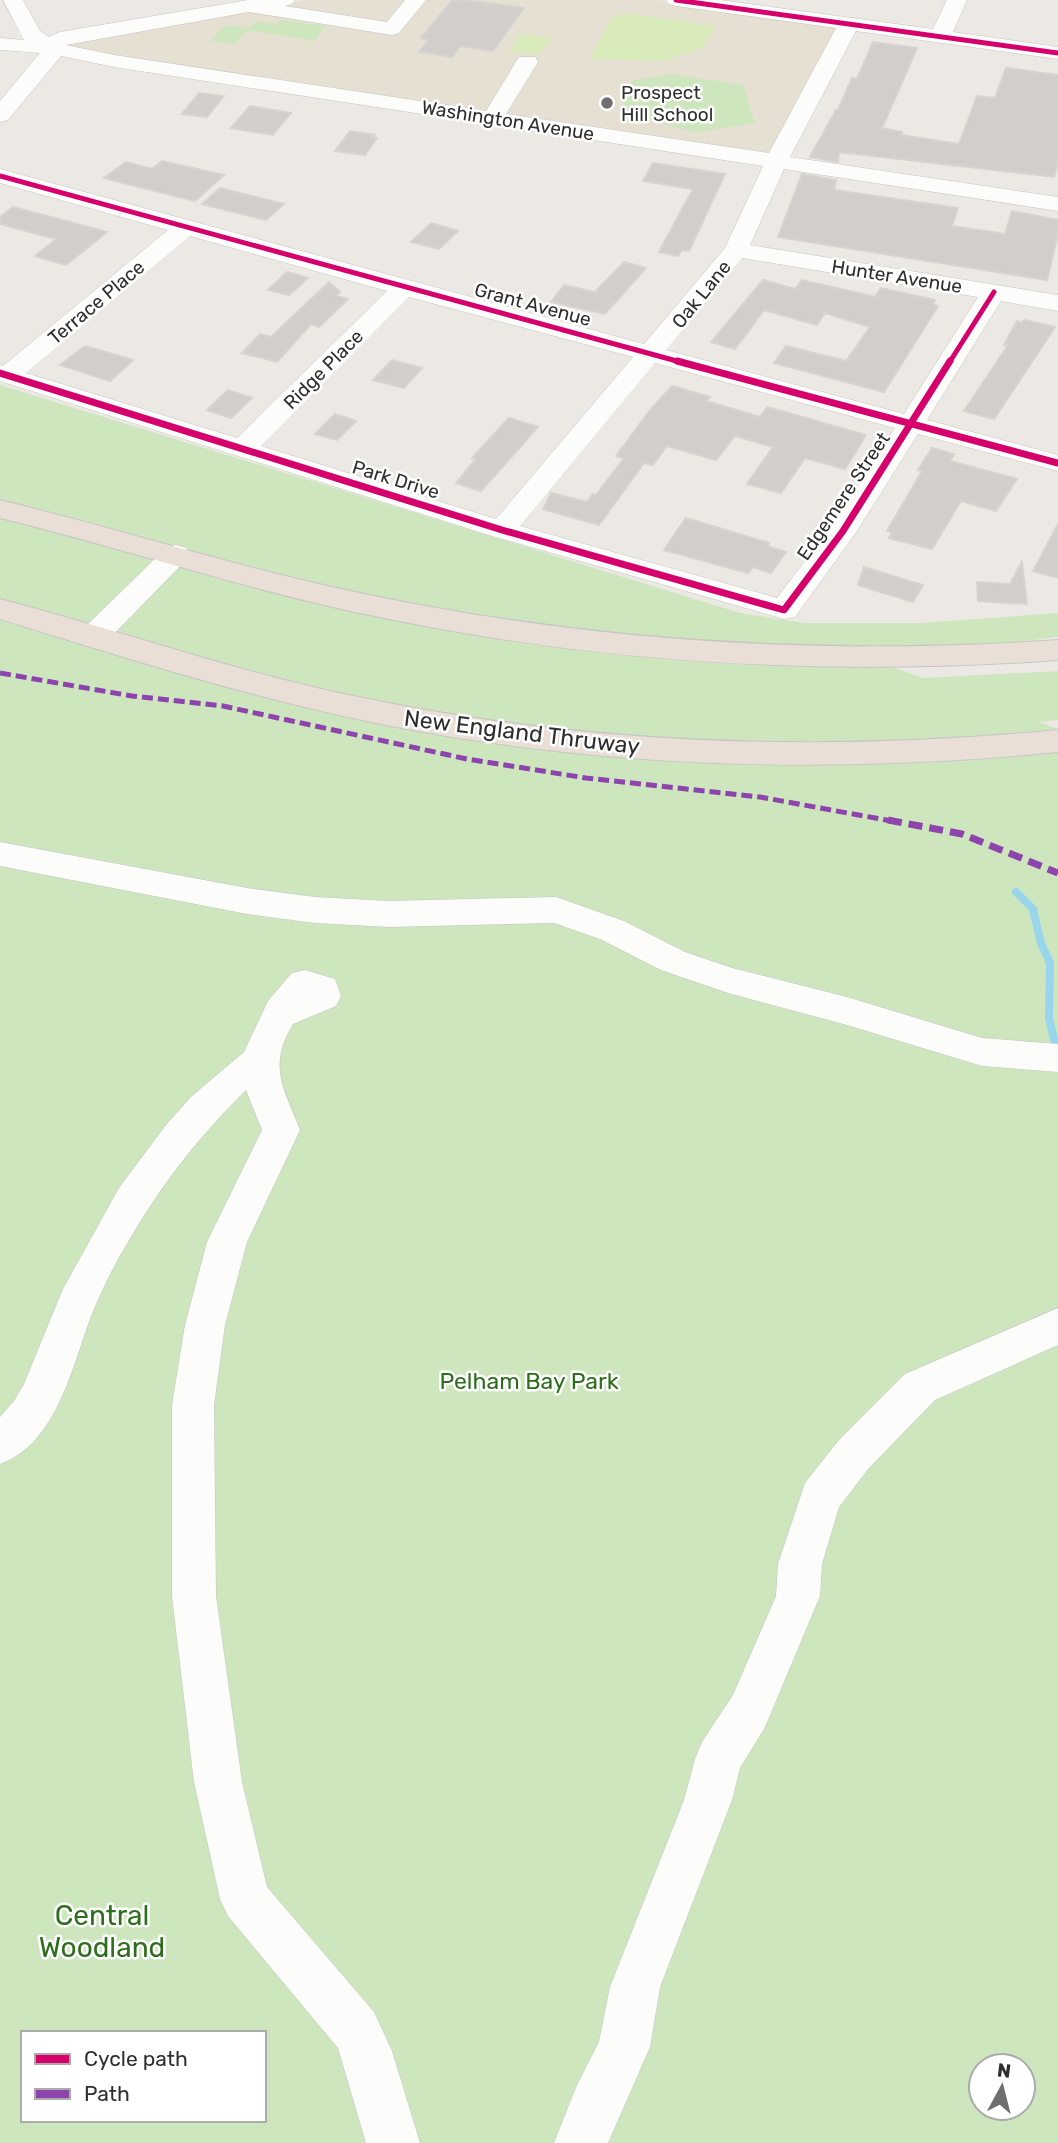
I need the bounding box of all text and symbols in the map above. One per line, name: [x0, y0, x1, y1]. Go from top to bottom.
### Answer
place label: Prospect Hill School: [621, 81, 713, 126]
street label: Washington Avenue: [420, 95, 596, 146]
marker: Prospect Hill School: [599, 95, 615, 111]
street label: Terrace Place: [43, 255, 149, 349]
street label: Hunter Avenue: [830, 255, 964, 298]
street label: Oak Lane: [667, 256, 736, 333]
street label: Grant Avenue: [472, 278, 594, 331]
street label: Ridge Place: [279, 325, 368, 414]
street label: Edgemere Street: [792, 427, 895, 565]
street label: Park Drive: [350, 455, 442, 504]
street label: New England Thruway: [402, 704, 642, 760]
park label: Pelham Bay Park: [439, 1367, 619, 1395]
park label: Central Woodland: [39, 1899, 165, 1964]
legend: [21, 2031, 266, 2122]
text: Cycle path: [84, 2046, 188, 2071]
north arrow: [967, 2052, 1037, 2122]
text: N: [996, 2058, 1012, 2083]
text: Path: [84, 2081, 130, 2106]

